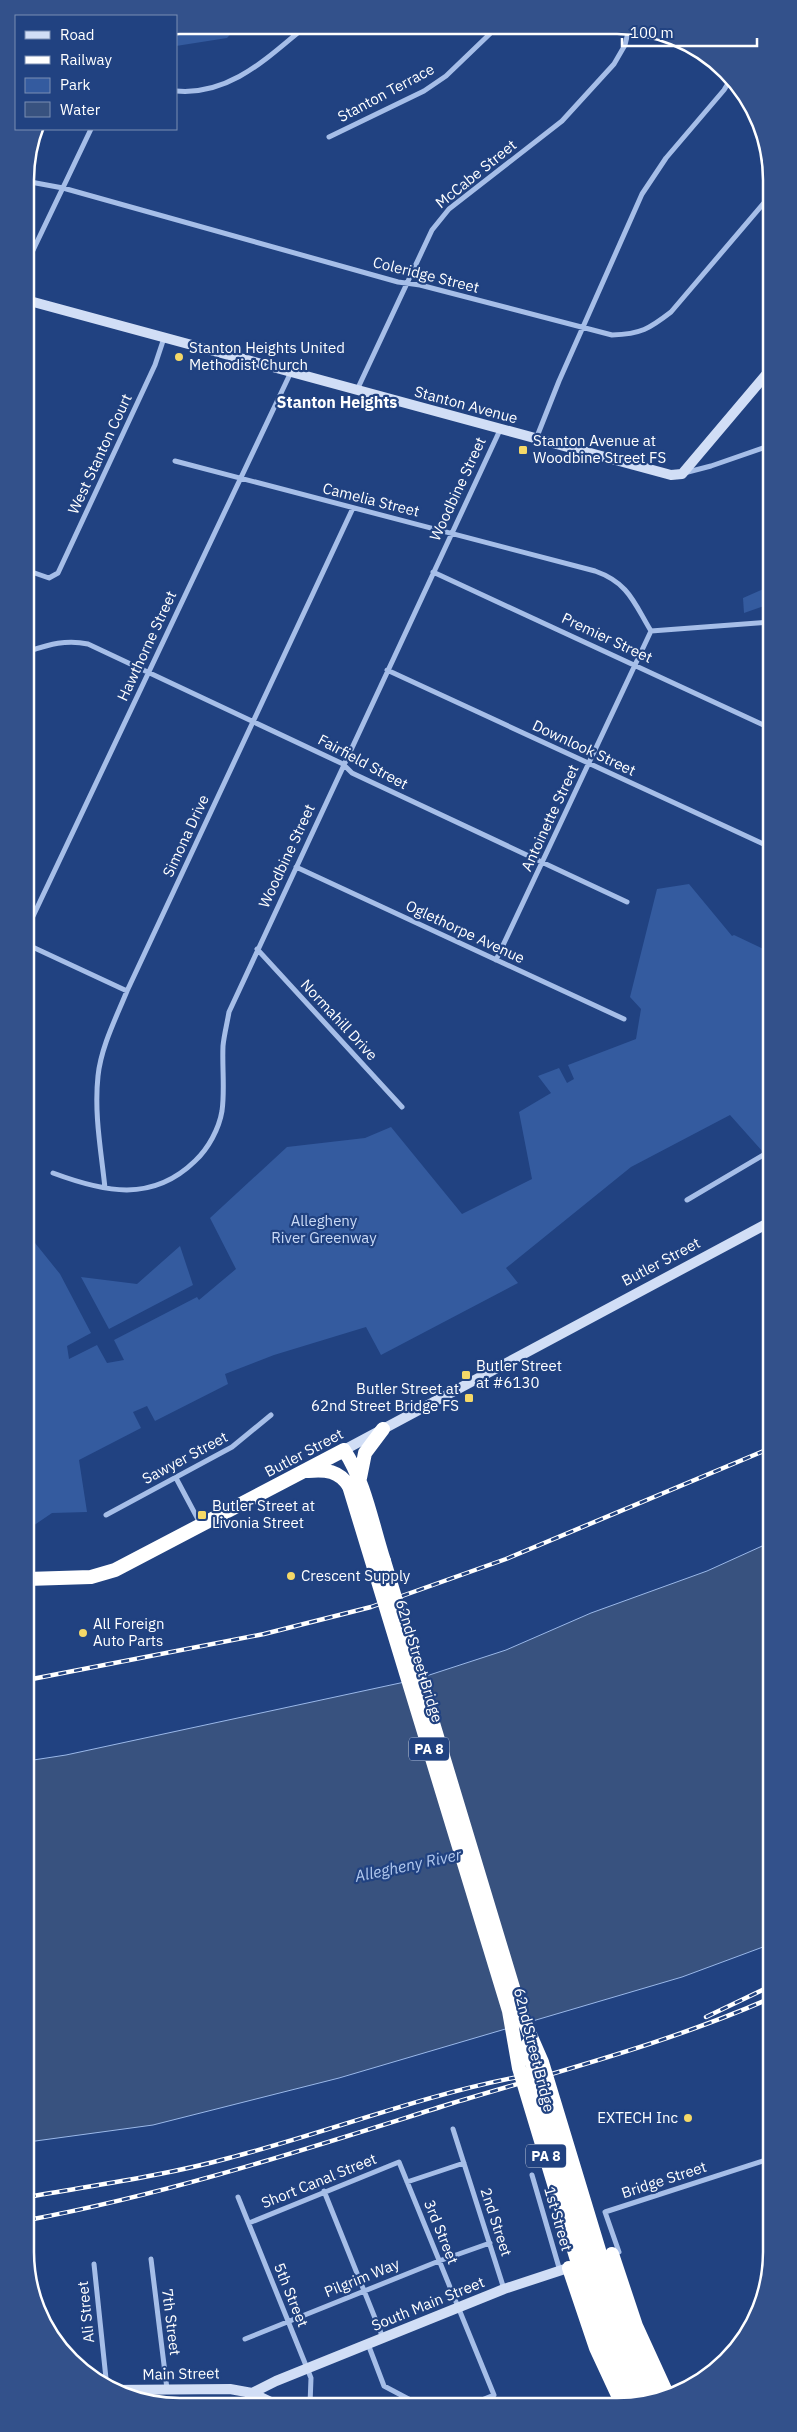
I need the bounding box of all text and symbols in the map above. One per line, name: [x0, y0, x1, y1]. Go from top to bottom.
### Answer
legend: [15, 15, 178, 130]
scale bar: [622, 15, 757, 47]
text: 100 m: [630, 23, 674, 42]
text: Road: [60, 25, 95, 44]
text: Railway: [60, 50, 113, 69]
street label: Stanton Terrace: [334, 59, 437, 126]
text: Park: [60, 75, 90, 94]
text: Water: [60, 100, 101, 119]
street label: McCabe Street: [431, 135, 520, 212]
street label: Coleridge Street: [371, 252, 481, 297]
place label: Stanton Heights United Methodist Church: [189, 338, 345, 374]
marker: Stanton Heights United Methodist Church: [173, 351, 185, 363]
street label: Stanton Avenue: [412, 382, 520, 427]
street label: West Stanton Court: [63, 391, 136, 517]
district label: Stanton Heights: [277, 392, 397, 412]
place label: Stanton Avenue at Woodbine Street FS: [533, 431, 666, 467]
street label: Woodbine Street: [425, 434, 490, 544]
marker: Stanton Avenue at Woodbine Street FS: [517, 444, 529, 456]
street label: Camelia Street: [321, 478, 422, 521]
street label: Hawthorne Street: [113, 588, 180, 704]
street label: Premier Street: [559, 608, 656, 667]
street label: Downlook Street: [529, 715, 639, 780]
street label: Fairfield Street: [315, 730, 412, 793]
street label: Antoinette Street: [517, 761, 583, 874]
street label: Simona Drive: [158, 792, 213, 880]
street label: Woodbine Street: [254, 801, 319, 911]
street label: Oglethorpe Avenue: [403, 896, 528, 967]
street label: Normahill Drive: [297, 975, 382, 1064]
park label: Allegheny River Greenway: [271, 1211, 377, 1247]
street label: Butler Street: [618, 1233, 703, 1290]
place label: Butler Street at #6130: [476, 1356, 562, 1392]
marker: Butler Street at #6130: [460, 1369, 472, 1381]
place label: Butler Street at 62nd Street Bridge FS: [311, 1379, 459, 1415]
marker: Butler Street at 62nd Street Bridge FS: [463, 1392, 475, 1404]
street label: Butler Street: [261, 1424, 346, 1481]
street label: Sawyer Street: [139, 1427, 231, 1488]
place label: Butler Street at Livonia Street: [212, 1496, 315, 1532]
marker: Butler Street at Livonia Street: [196, 1509, 208, 1521]
place label: Crescent Supply: [301, 1566, 411, 1585]
marker: Crescent Supply: [285, 1570, 297, 1582]
street label: 62nd Street Bridge: [392, 1597, 447, 1724]
place label: All Foreign Auto Parts: [93, 1614, 165, 1650]
marker: All Foreign Auto Parts: [77, 1627, 89, 1639]
road number: PA 8: [409, 1738, 449, 1760]
water label: Allegheny River: [352, 1844, 464, 1886]
street label: 62nd Street Bridge: [510, 1986, 559, 2114]
place label: EXTECH Inc: [597, 2108, 678, 2127]
marker: EXTECH Inc: [682, 2112, 694, 2124]
road number: PA 8: [526, 2144, 566, 2168]
street label: Short Canal Street: [258, 2149, 379, 2212]
street label: Bridge Street: [619, 2157, 709, 2202]
street label: 1st Street: [540, 2184, 577, 2253]
street label: 2nd Street: [476, 2185, 516, 2258]
street label: 3rd Street: [420, 2197, 463, 2267]
street label: Pilgrim Way: [321, 2254, 403, 2301]
street label: 5th Street: [270, 2260, 313, 2330]
street label: South Main Street: [369, 2272, 487, 2335]
street label: Ali Street: [73, 2280, 98, 2344]
street label: 7th Street: [158, 2287, 185, 2357]
street label: Main Street: [142, 2363, 220, 2384]

